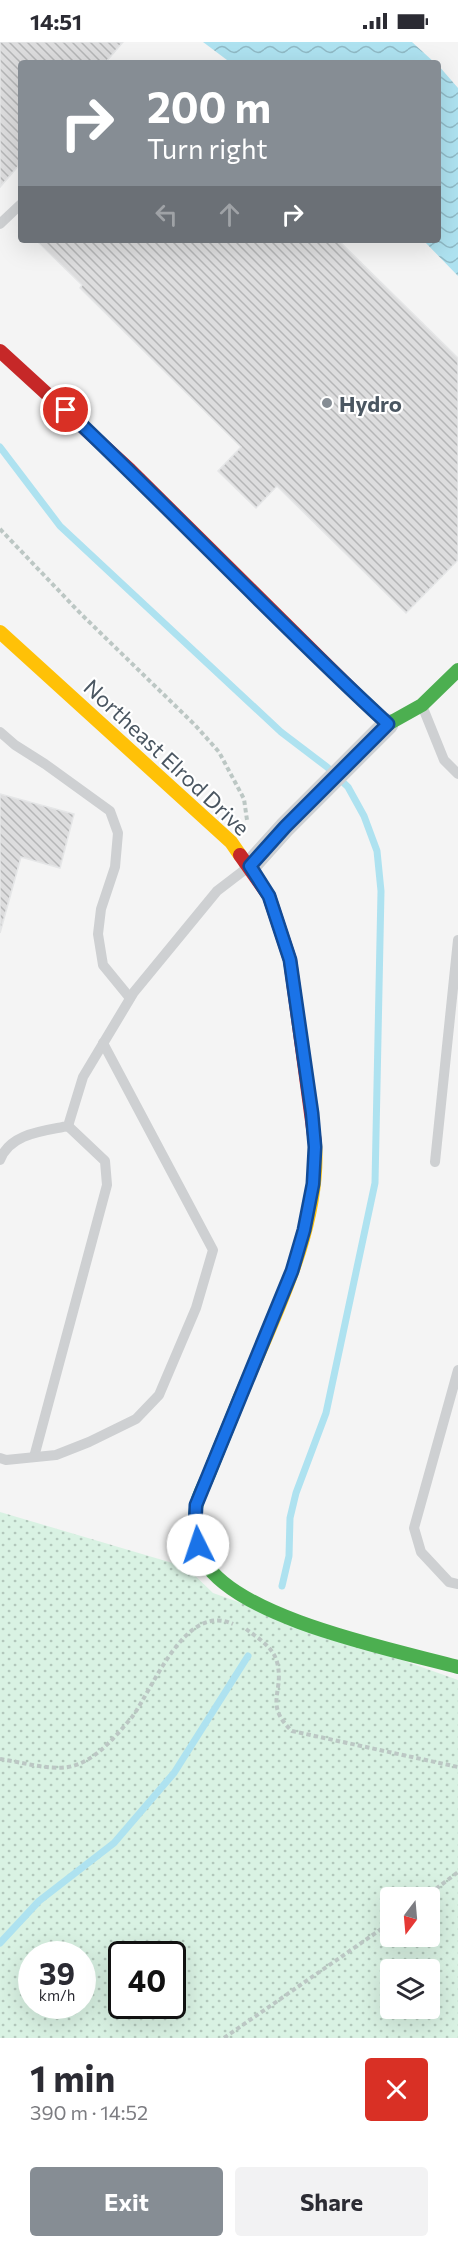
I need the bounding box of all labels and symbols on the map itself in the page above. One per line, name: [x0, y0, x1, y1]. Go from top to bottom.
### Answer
pin: [40, 384, 91, 435]
place label: Hydro: [339, 390, 402, 417]
marker: Hydro: [320, 396, 334, 410]
street label: Northeast Elrod Drive: [79, 673, 255, 841]
position arrow: [166, 1513, 230, 1577]
north arrow: [380, 1887, 440, 1947]
speed limit sign: 40: [108, 1941, 186, 2019]

